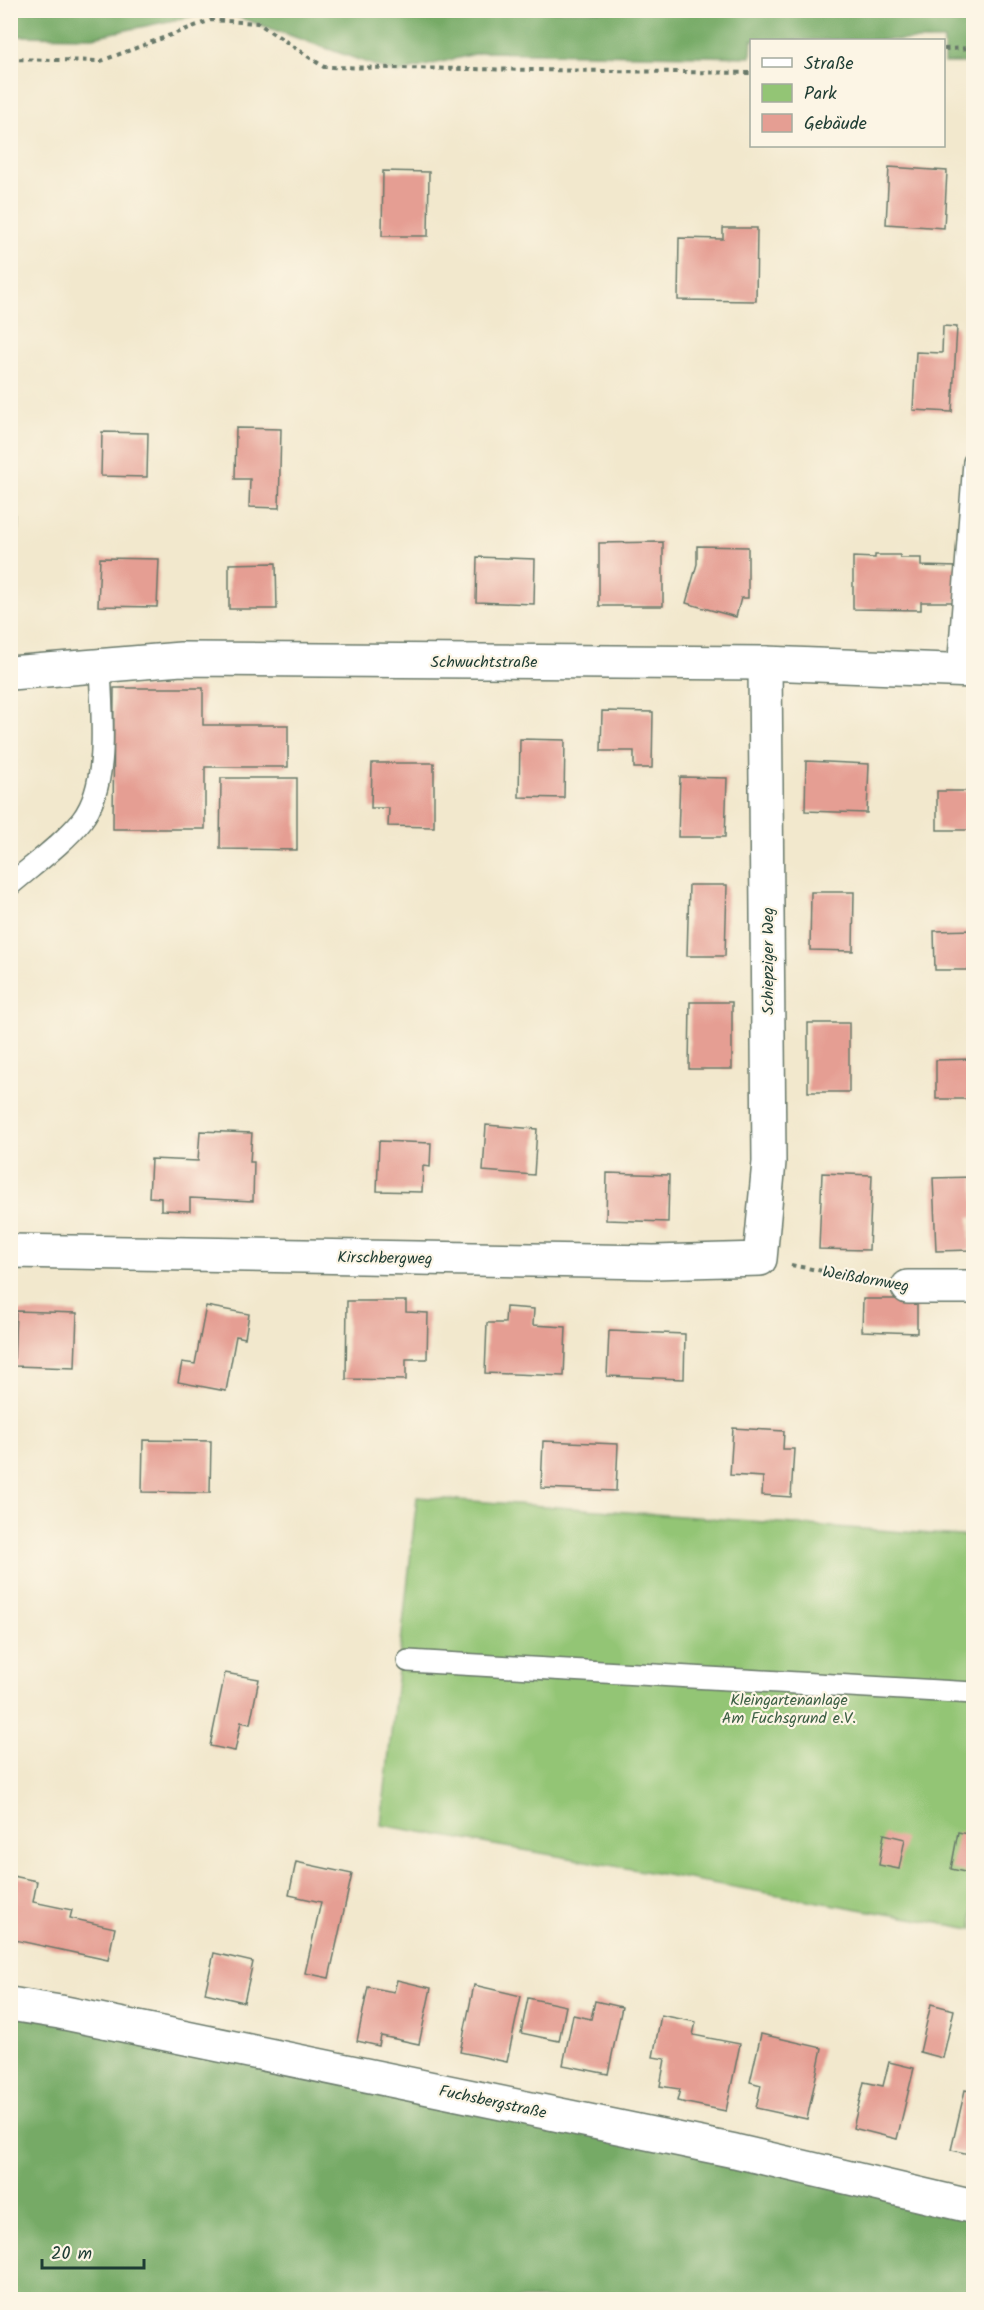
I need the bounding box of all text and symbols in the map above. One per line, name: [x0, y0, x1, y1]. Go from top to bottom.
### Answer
legend: [750, 39, 945, 147]
text: Straße: [804, 50, 854, 79]
text: Park: [804, 80, 837, 109]
text: Gebäude: [804, 110, 867, 139]
street label: Schwuchtstraße: [431, 650, 537, 675]
street label: Schiepziger Weg: [756, 907, 781, 1015]
street label: Kirschbergweg: [337, 1245, 433, 1272]
street label: Weißdornweg: [820, 1260, 911, 1299]
park label: Kleingartenanlage Am Fuchsgrund e.V.: [722, 1688, 856, 1731]
street label: Fuchsbergstraße: [437, 2079, 549, 2126]
scale bar: [42, 2232, 144, 2270]
text: 20 m: [51, 2240, 92, 2269]

